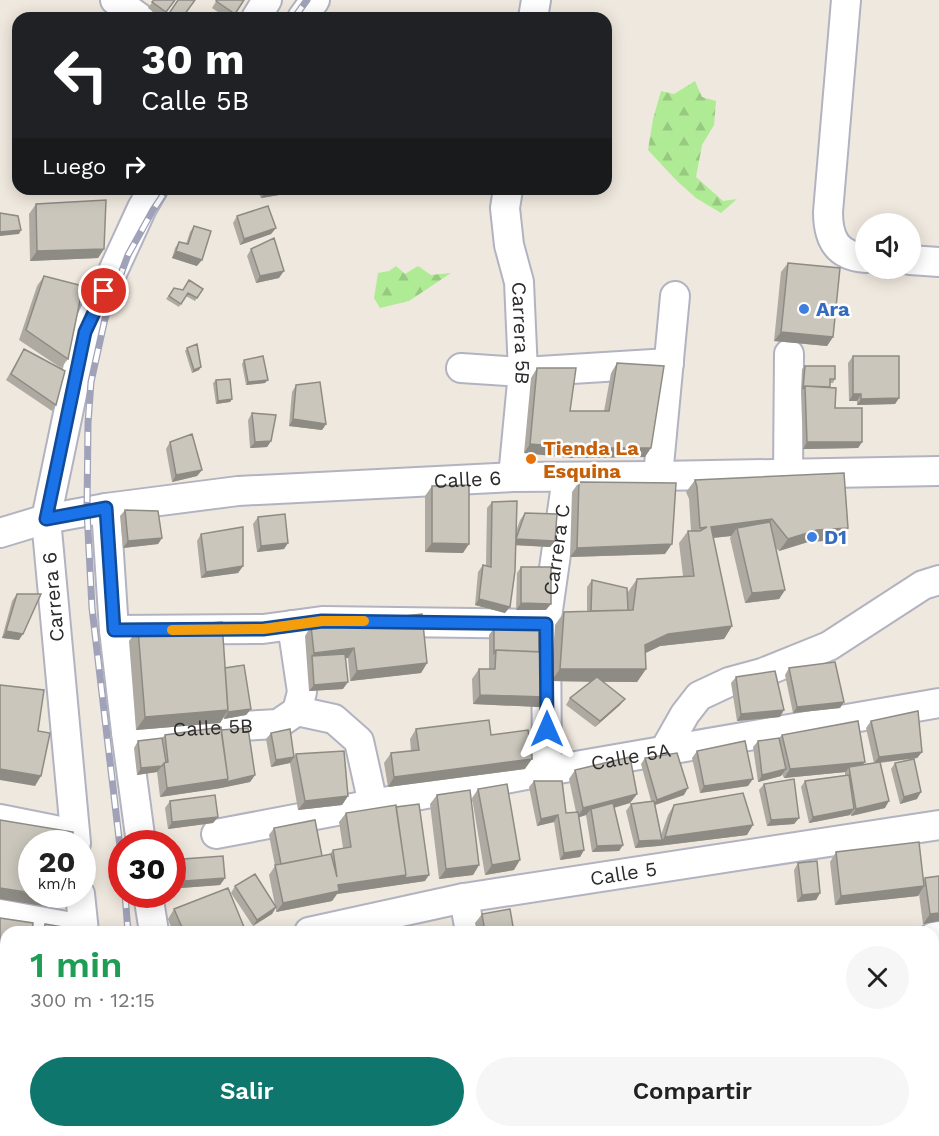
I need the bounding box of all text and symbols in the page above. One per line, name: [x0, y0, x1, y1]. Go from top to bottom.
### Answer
text: 30 m: [141, 35, 245, 84]
icon: left: [42, 36, 120, 114]
text: Calle 5B: [141, 85, 249, 117]
icon: right: [118, 150, 151, 183]
text: Luego: [42, 154, 106, 179]
map controls: [855, 213, 921, 279]
button: sound: [855, 213, 921, 279]
pin: [78, 265, 129, 316]
icon: arrive: [87, 274, 120, 307]
street label: Carrera 5B: [507, 281, 535, 386]
place label: Ara: [816, 297, 850, 321]
marker: Ara: [797, 302, 811, 316]
place label: Tienda La Esquina: [543, 436, 639, 483]
marker: Tienda La Esquina: [524, 452, 538, 466]
street label: Calle 6: [433, 466, 502, 493]
street label: Carrera C: [538, 503, 575, 597]
place label: D1: [824, 525, 847, 549]
marker: D1: [805, 530, 819, 544]
street label: Carrera 6: [37, 551, 69, 643]
position arrow: [515, 697, 579, 761]
street label: Calle 5B: [172, 713, 254, 742]
street label: Calle 5A: [589, 738, 673, 775]
speed limit sign: 30: [108, 830, 186, 908]
text: 20: [38, 844, 76, 879]
street label: Calle 5: [588, 857, 659, 890]
text: km/h: [38, 875, 76, 893]
text: 1 min: [30, 944, 122, 986]
button: close: [846, 946, 909, 1009]
text: 300 m · 12:15: [30, 988, 155, 1012]
button: Salir: [30, 1057, 464, 1126]
button: Compartir: [476, 1057, 909, 1126]

